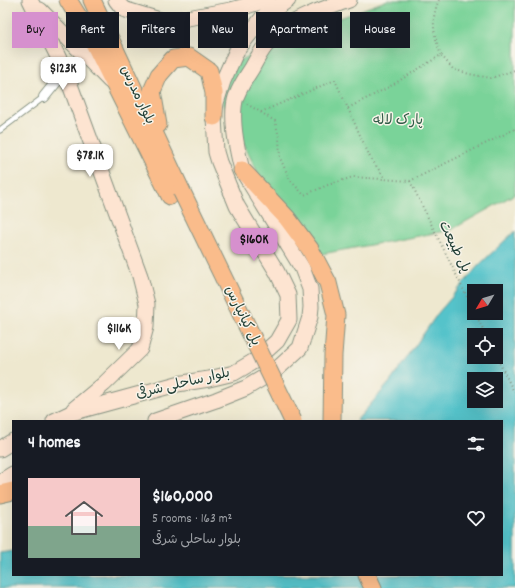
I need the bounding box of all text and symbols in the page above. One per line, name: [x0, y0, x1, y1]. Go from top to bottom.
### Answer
chip: Buy: [12, 12, 58, 48]
chip: Rent: [66, 12, 119, 48]
chip: Filters: [127, 12, 190, 48]
chip: New: [198, 12, 248, 48]
chip: Apartment: [256, 12, 342, 48]
chip: House: [350, 12, 410, 48]
pin: $123K: [35, 57, 91, 91]
text: $123K: [50, 60, 76, 79]
street label: بلوار مدرس: [115, 62, 159, 128]
park label: پارک لاله: [373, 111, 423, 131]
pin: $78.1K: [57, 144, 123, 178]
text: $78.1K: [76, 147, 104, 166]
street label: پل طبیعت: [433, 218, 475, 276]
pin: $160K: [226, 228, 282, 262]
text: $160K: [240, 231, 268, 250]
street label: پل کیانپارس: [219, 283, 265, 349]
north arrow: [467, 284, 503, 320]
map controls: [467, 284, 503, 408]
pin: $116K: [91, 317, 147, 351]
text: $116K: [107, 320, 131, 339]
button: locate: [467, 328, 503, 364]
street label: بلوار ساحلی شرقی: [134, 363, 232, 405]
button: layers: [467, 372, 503, 408]
text: 4 homes: [28, 432, 81, 456]
icon: filters: [465, 433, 487, 455]
text: $160,000: [152, 486, 213, 510]
icon: home: [60, 494, 108, 542]
icon: heart: [465, 507, 487, 529]
text: 5 rooms · 163 m²: [152, 510, 232, 529]
text: بلوار ساحلی شرقی: [152, 531, 241, 550]

